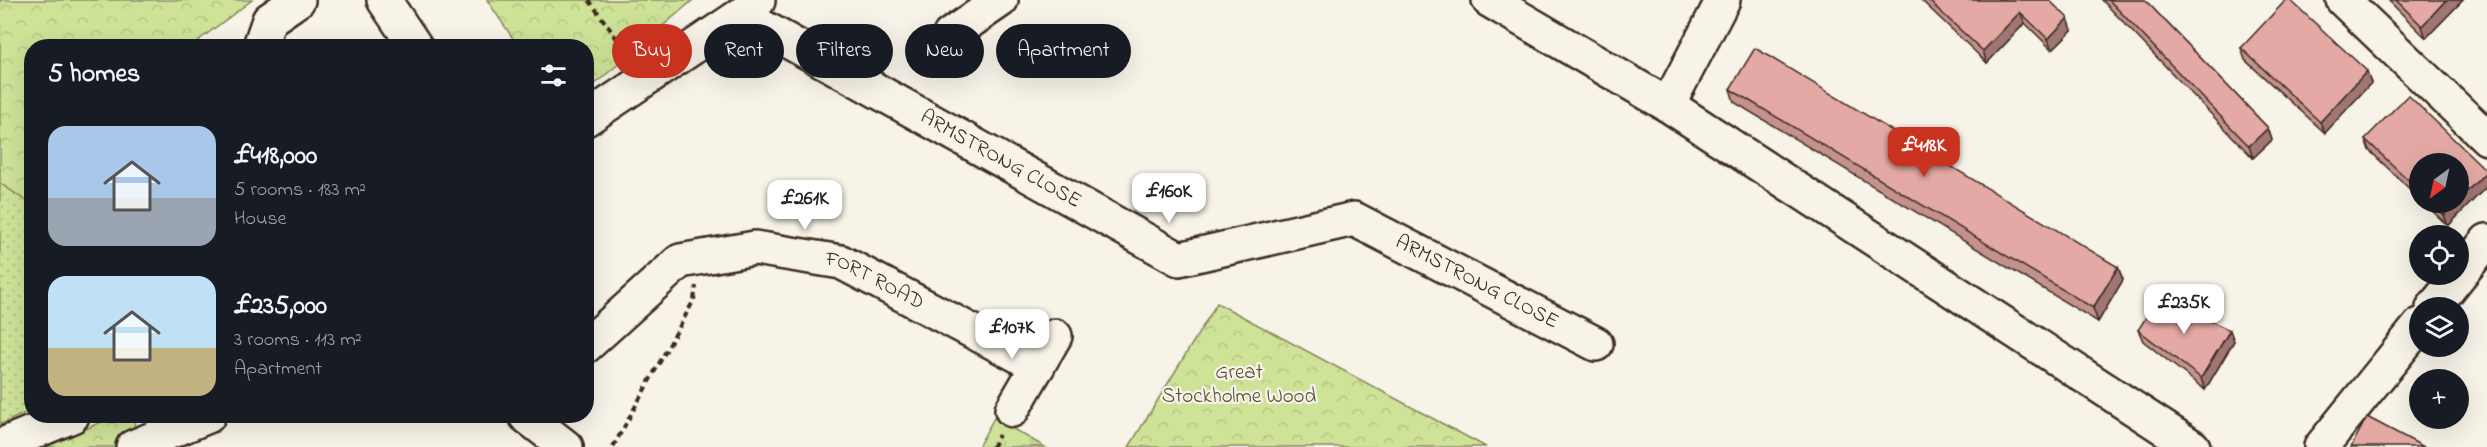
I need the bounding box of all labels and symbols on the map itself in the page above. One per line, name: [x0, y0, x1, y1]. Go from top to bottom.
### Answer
street label: ARMSTRONG CLOSE: [914, 103, 1087, 217]
pin: £418K: [1882, 127, 1966, 178]
north arrow: [2409, 153, 2469, 213]
pin: £160K: [1127, 173, 1211, 224]
pin: £261K: [763, 180, 847, 231]
street label: ARMSTRONG CLOSE: [1390, 228, 1564, 337]
street label: FORT ROAD: [822, 245, 929, 318]
pin: £235K: [2142, 284, 2226, 335]
pin: £107K: [970, 309, 1054, 360]
park label: Great Stockholme Wood: [1162, 358, 1317, 412]

